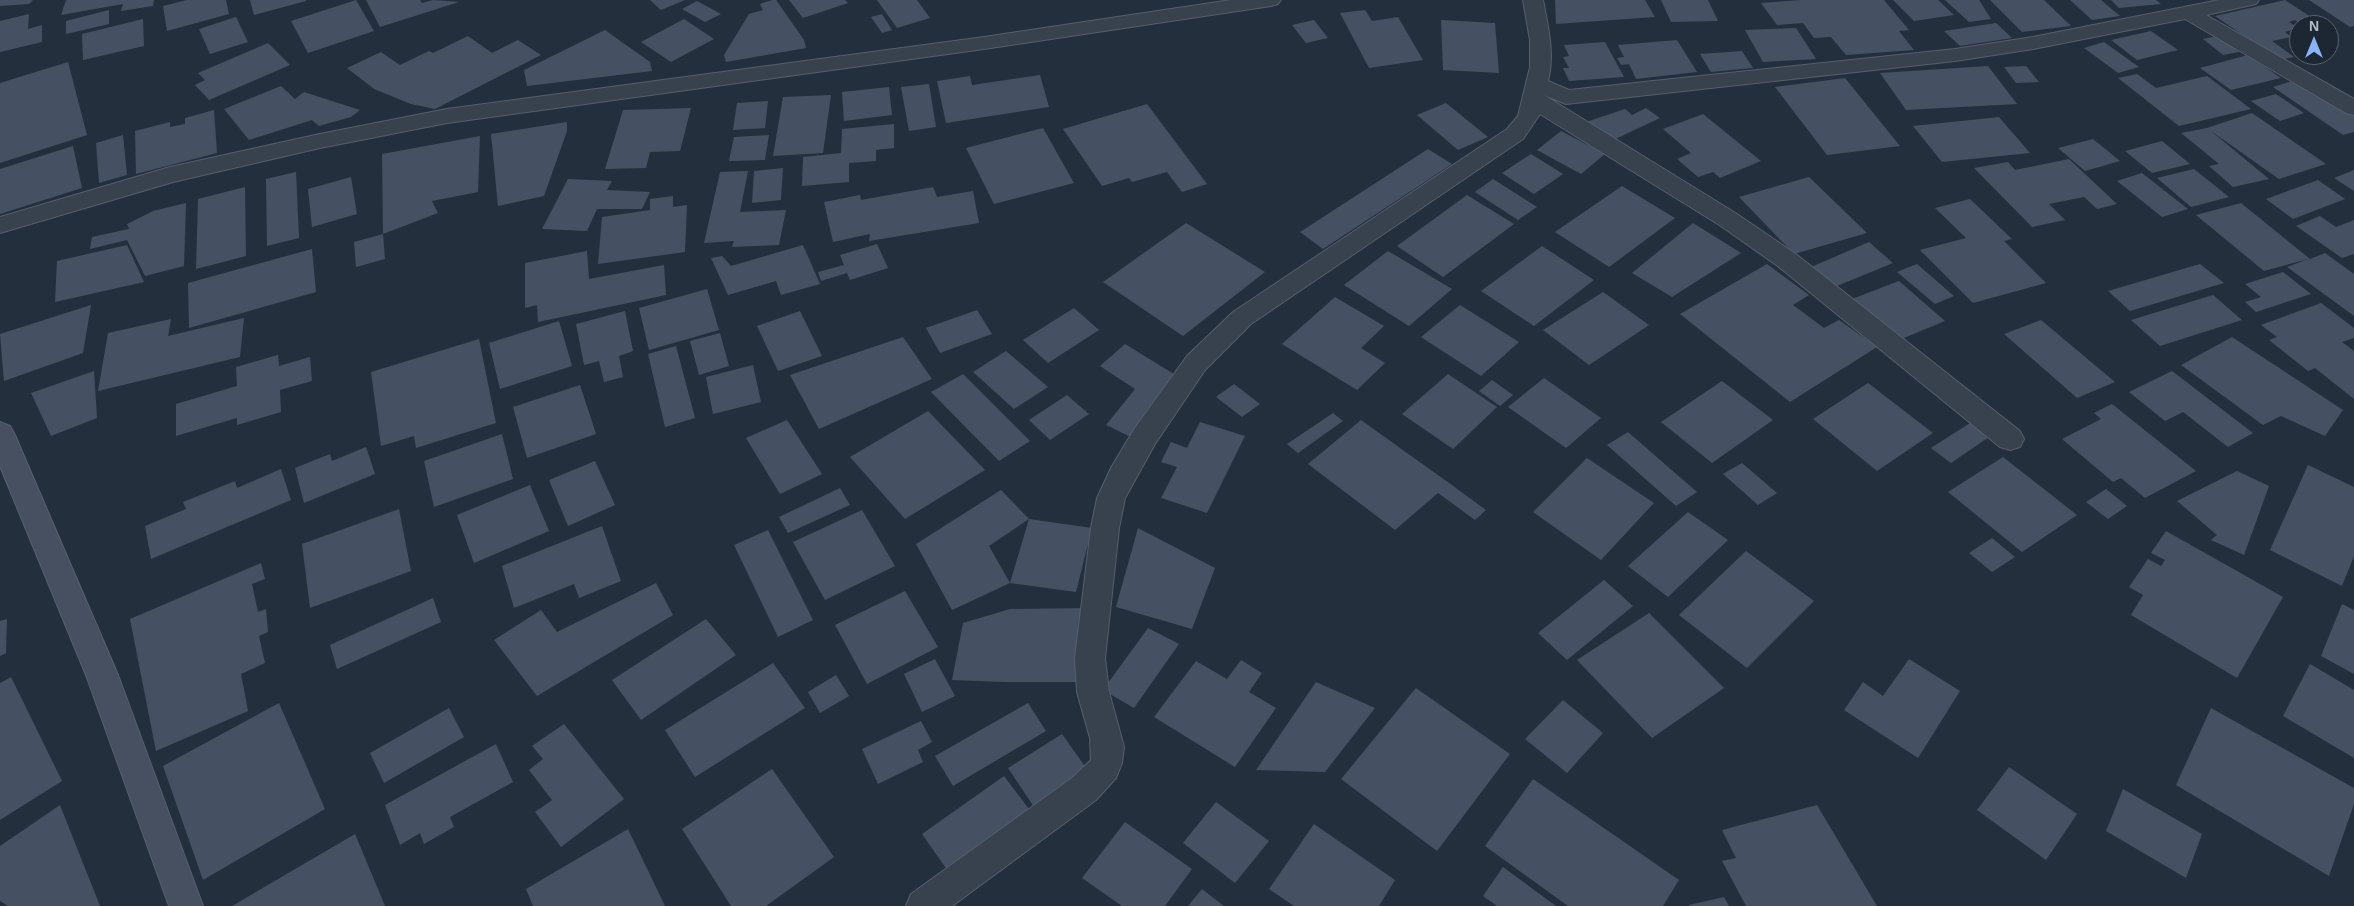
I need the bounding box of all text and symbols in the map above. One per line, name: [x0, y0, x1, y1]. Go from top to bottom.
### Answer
north arrow: [2289, 15, 2339, 65]
text: N: [2309, 18, 2319, 34]

